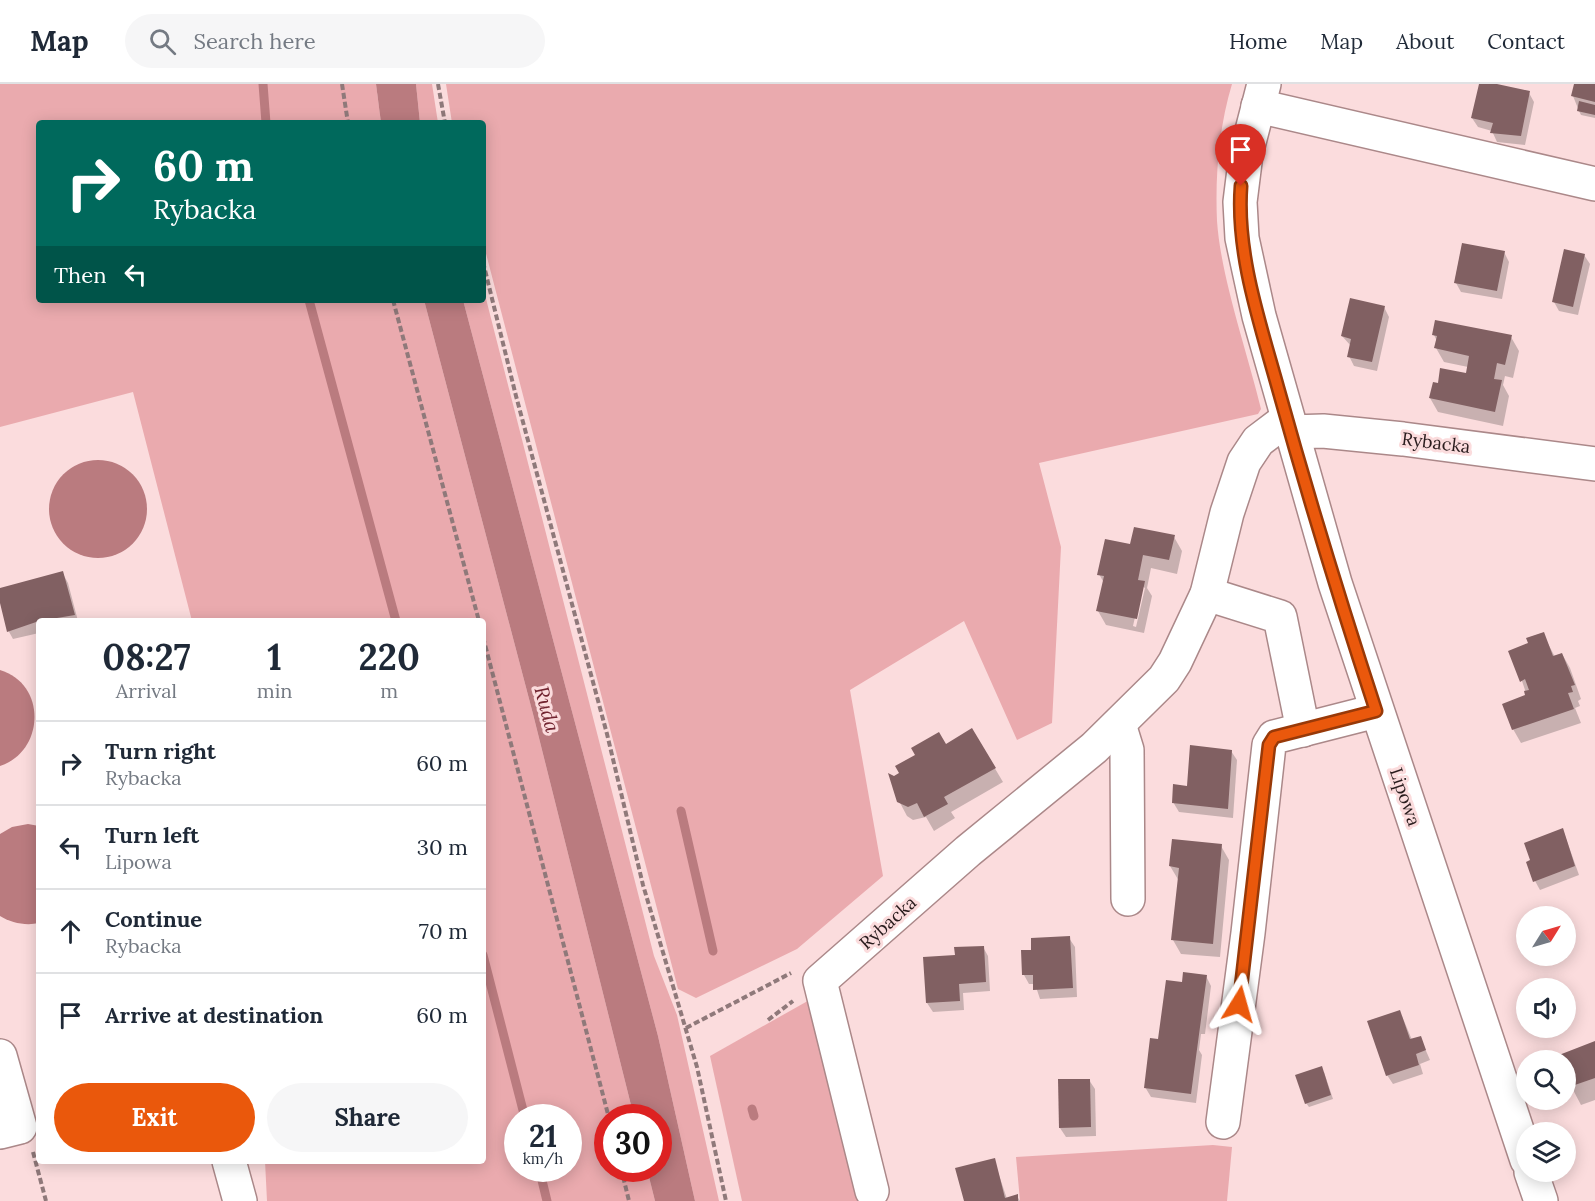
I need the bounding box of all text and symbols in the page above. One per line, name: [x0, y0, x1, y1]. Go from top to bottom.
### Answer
search box: [125, 14, 545, 68]
text: Map: [30, 23, 89, 59]
icon: search: [146, 25, 179, 58]
text: Search here: [194, 27, 316, 55]
text: Home: [1229, 28, 1287, 55]
text: Map: [1320, 28, 1363, 55]
text: About: [1396, 28, 1454, 55]
text: Contact: [1487, 28, 1565, 55]
pin: [1215, 124, 1266, 186]
icon: arrive: [1224, 133, 1257, 166]
text: 60 m: [153, 139, 254, 193]
icon: right: [54, 144, 132, 222]
text: Rybacka: [153, 192, 256, 226]
icon: left: [119, 258, 152, 291]
text: Then: [54, 261, 107, 289]
street label: Rybacka: [1400, 427, 1472, 458]
text: 08:27: [102, 634, 191, 680]
text: 1: [267, 634, 282, 680]
text: 220: [359, 634, 420, 680]
text: Arrival: [116, 678, 177, 703]
text: min: [257, 678, 292, 703]
text: m: [380, 678, 398, 703]
water label: Ruda: [529, 683, 566, 735]
text: Turn right: [105, 737, 216, 765]
icon: right: [54, 747, 87, 780]
text: 60 m: [416, 749, 468, 777]
text: Rybacka: [105, 765, 182, 790]
street label: Lipowa: [1385, 765, 1426, 829]
text: Turn left: [105, 821, 199, 849]
icon: left: [54, 831, 87, 864]
text: 30 m: [417, 833, 468, 861]
text: Lipowa: [105, 849, 172, 874]
street label: Rybacka: [854, 891, 921, 954]
text: Continue: [105, 905, 202, 933]
north arrow: [1516, 906, 1576, 966]
map controls: [1516, 906, 1576, 1182]
icon: ahead: [54, 915, 87, 948]
text: 70 m: [419, 917, 468, 945]
text: Rybacka: [105, 933, 182, 958]
position arrow: [1207, 972, 1271, 1036]
button: sound: [1516, 978, 1576, 1038]
icon: arrive: [54, 999, 87, 1032]
text: Arrive at destination: [105, 1001, 323, 1029]
text: 60 m: [416, 1001, 468, 1029]
button: search: [1516, 1050, 1576, 1110]
button: Exit: [54, 1083, 255, 1152]
button: Share: [267, 1083, 468, 1152]
speed limit sign: 30: [594, 1104, 672, 1182]
text: 21: [529, 1117, 557, 1155]
button: layers: [1516, 1122, 1576, 1182]
text: km/h: [523, 1149, 563, 1168]

